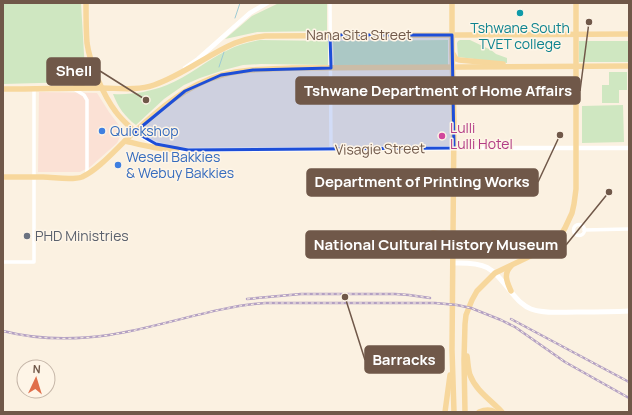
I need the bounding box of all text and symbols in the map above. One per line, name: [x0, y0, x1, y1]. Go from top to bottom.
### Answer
marker: Tshwane South TVET college: [515, 8, 525, 18]
place label: Tshwane South TVET college: [470, 18, 570, 53]
street label: Nana Sita Street: [306, 25, 412, 44]
callout: Shell: [47, 58, 100, 85]
text: Shell: [56, 60, 92, 81]
callout: Tshwane Department of Home Affairs: [296, 77, 580, 104]
text: Tshwane Department of Home Affairs: [304, 80, 572, 101]
place label: Lulli Lulli Hotel: [450, 118, 513, 153]
place label: Quickshop: [110, 121, 179, 140]
marker: Quickshop: [97, 126, 107, 136]
marker: Lulli Lulli Hotel: [437, 131, 447, 141]
street label: Visagie Street: [335, 138, 426, 159]
place label: Wesell Bakkies & Webuy Bakkies: [126, 147, 234, 182]
marker: Wesell Bakkies & Webuy Bakkies: [113, 160, 123, 170]
callout: Department of Printing Works: [307, 169, 538, 196]
text: Department of Printing Works: [314, 171, 530, 192]
place label: PHD Ministries: [35, 226, 129, 245]
marker: PHD Ministries: [22, 231, 32, 241]
callout: National Cultural History Museum: [306, 231, 566, 258]
text: National Cultural History Museum: [314, 234, 558, 255]
callout: Barracks: [365, 346, 444, 373]
text: Barracks: [372, 349, 436, 370]
north arrow: [16, 359, 56, 399]
text: N: [32, 361, 41, 376]

